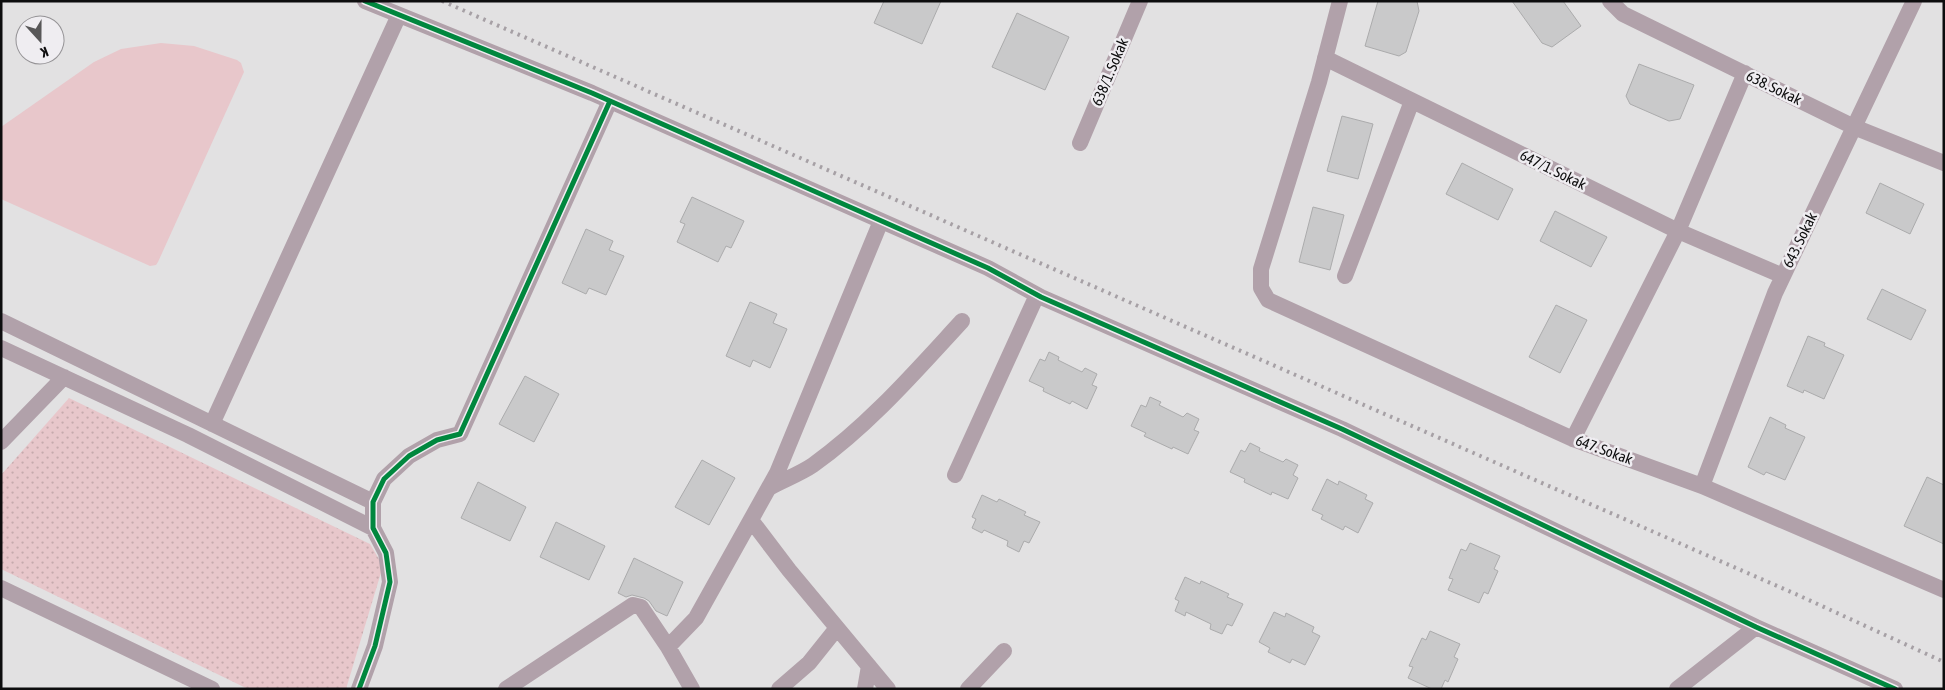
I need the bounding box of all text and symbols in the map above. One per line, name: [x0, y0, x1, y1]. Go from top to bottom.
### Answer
north arrow: [15, 15, 65, 65]
street label: 638/1. Sokak: [1088, 35, 1131, 108]
text: K: [38, 43, 51, 61]
street label: 638. Sokak: [1744, 67, 1805, 108]
street label: 647/1. Sokak: [1517, 146, 1589, 193]
street label: 643. Sokak: [1779, 209, 1820, 270]
street label: 647. Sokak: [1573, 431, 1635, 468]

